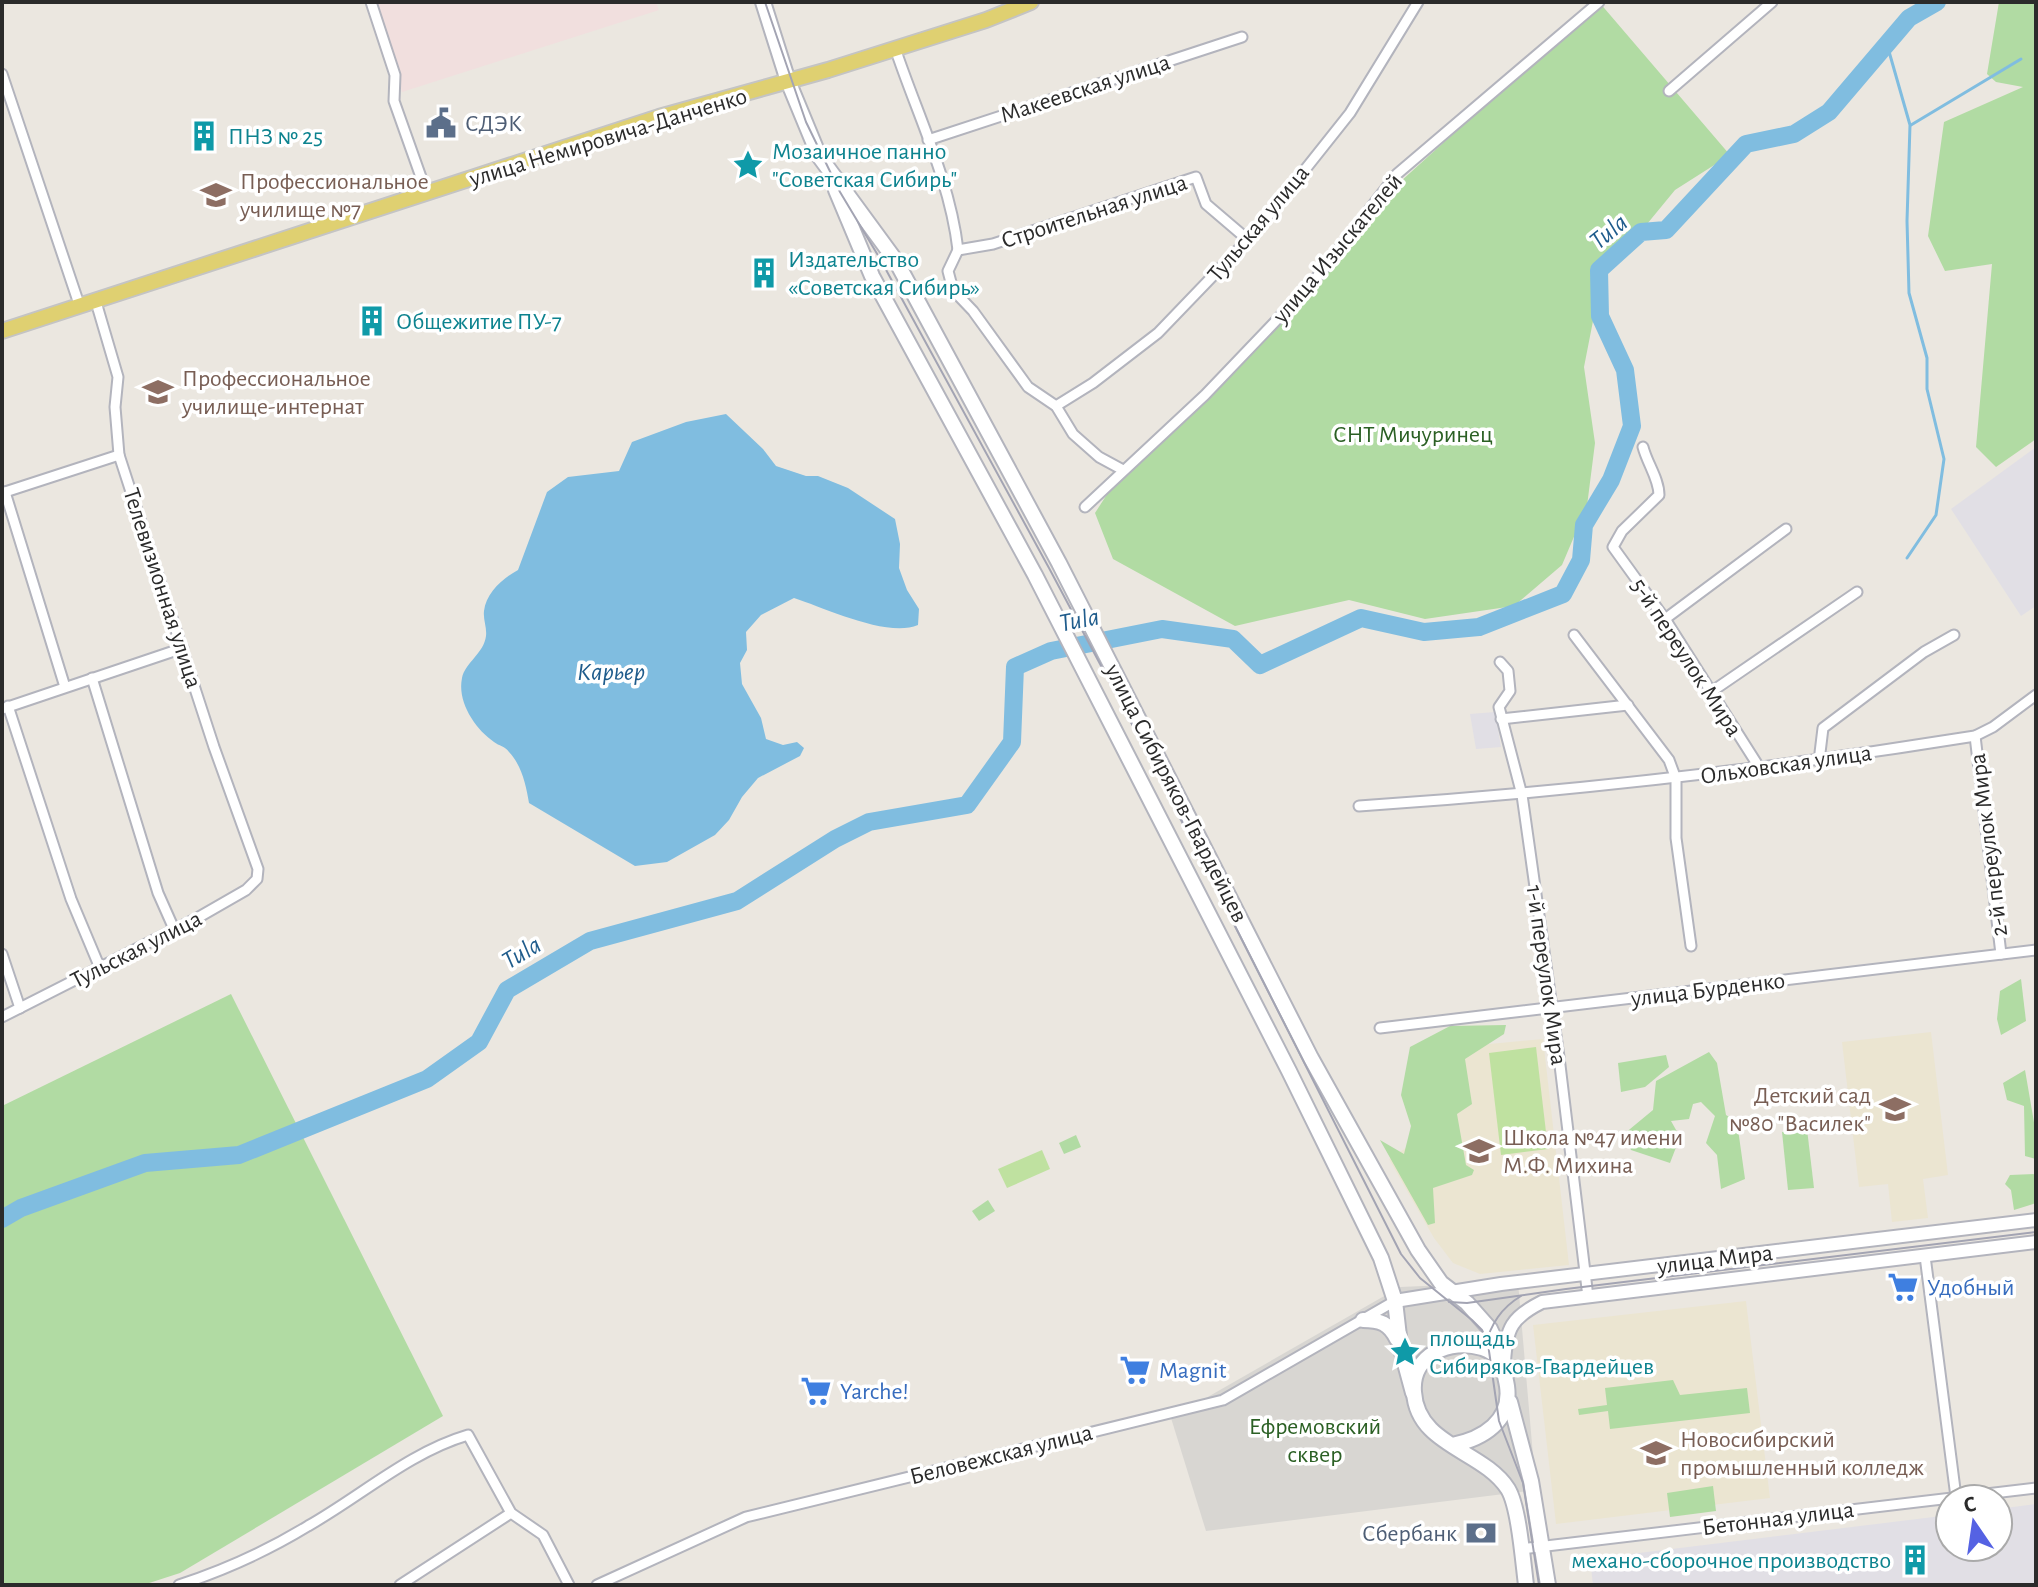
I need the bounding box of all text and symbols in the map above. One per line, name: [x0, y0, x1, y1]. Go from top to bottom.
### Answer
street label: Макеевская улица: [997, 50, 1173, 128]
street label: улица Немировича-Данченко: [466, 84, 750, 192]
public building icon: СДЭК: [424, 106, 458, 140]
place label: СДЭК: [465, 112, 522, 136]
building icon: ПНЗ № 25: [187, 119, 221, 153]
place label: ПНЗ № 25: [228, 125, 323, 149]
place label: Мозаичное панно "Советская Сибирь": [772, 140, 957, 192]
place icon: Мозаичное панно "Советская Сибирь": [731, 148, 765, 182]
street label: Тульская улица: [1203, 161, 1314, 286]
street label: улица Изыскателей: [1268, 169, 1407, 329]
place label: Профессиональное училище №7: [239, 170, 429, 222]
street label: Строительная улица: [998, 171, 1190, 253]
school or university icon: Профессиональное училище №7: [199, 178, 233, 212]
water label: Tula: [1585, 209, 1633, 255]
place label: Издательство «Советская Сибирь»: [788, 248, 980, 300]
building icon: Издательство «Советская Сибирь»: [747, 256, 781, 290]
building icon: Общежитие ПУ-7: [355, 304, 389, 338]
place label: Общежитие ПУ-7: [396, 310, 562, 334]
place label: Профессиональное училище-интернат: [181, 367, 371, 419]
school or university icon: Профессиональное училище-интернат: [141, 375, 175, 409]
park label: СНТ Мичуринец: [1333, 423, 1493, 447]
street label: Телевизионная улица: [118, 485, 206, 691]
street label: 5-й переулок Мира: [1626, 574, 1746, 741]
water label: Tula: [1057, 603, 1102, 637]
water label: Карьер: [577, 659, 645, 685]
street label: улица Сибиряков-Гвардейцев: [1100, 660, 1252, 926]
street label: Ольховская улица: [1699, 741, 1873, 789]
street label: 2-й переулок Мира: [1966, 752, 2012, 938]
street label: 1-й переулок Мира: [1521, 884, 1571, 1067]
street label: Тульская улица: [67, 907, 206, 993]
water label: Tula: [498, 931, 546, 974]
street label: улица Бурденко: [1629, 969, 1786, 1011]
place label: Детский сад №80 "Василек": [1729, 1084, 1871, 1136]
school or university icon: Детский сад №80 "Василек": [1878, 1092, 1912, 1126]
place label: Школа №47 имени М.Ф. Михина: [1503, 1126, 1683, 1178]
school or university icon: Школа №47 имени М.Ф. Михина: [1462, 1134, 1496, 1168]
street label: улица Мира: [1655, 1241, 1774, 1279]
supermarket icon: Удобный: [1886, 1270, 1920, 1304]
place label: Удобный: [1927, 1276, 2015, 1300]
place label: площадь Сибиряков-Гвардейцев: [1429, 1327, 1654, 1379]
place icon: площадь Сибиряков-Гвардейцев: [1388, 1335, 1422, 1369]
supermarket icon: Magnit: [1118, 1353, 1152, 1387]
place label: Magnit: [1159, 1359, 1227, 1383]
supermarket icon: Yarche!: [799, 1374, 833, 1408]
place label: Yarche!: [840, 1380, 909, 1404]
park label: Ефремовский сквер: [1249, 1415, 1381, 1467]
street label: Беловежская улица: [907, 1421, 1095, 1489]
place label: Новосибирский промышленный колледж: [1680, 1428, 1924, 1480]
school or university icon: Новосибирский промышленный колледж: [1639, 1436, 1673, 1470]
north arrow: [1934, 1483, 2014, 1563]
text: С: [1961, 1492, 1978, 1517]
street label: Бетонная улица: [1701, 1498, 1856, 1540]
bank icon: Сбербанк: [1464, 1516, 1498, 1550]
place label: Сбербанк: [1362, 1522, 1457, 1546]
building icon: механо-сборочное производство: [1898, 1543, 1932, 1577]
place label: механо-сборочное производство: [1571, 1549, 1891, 1573]

